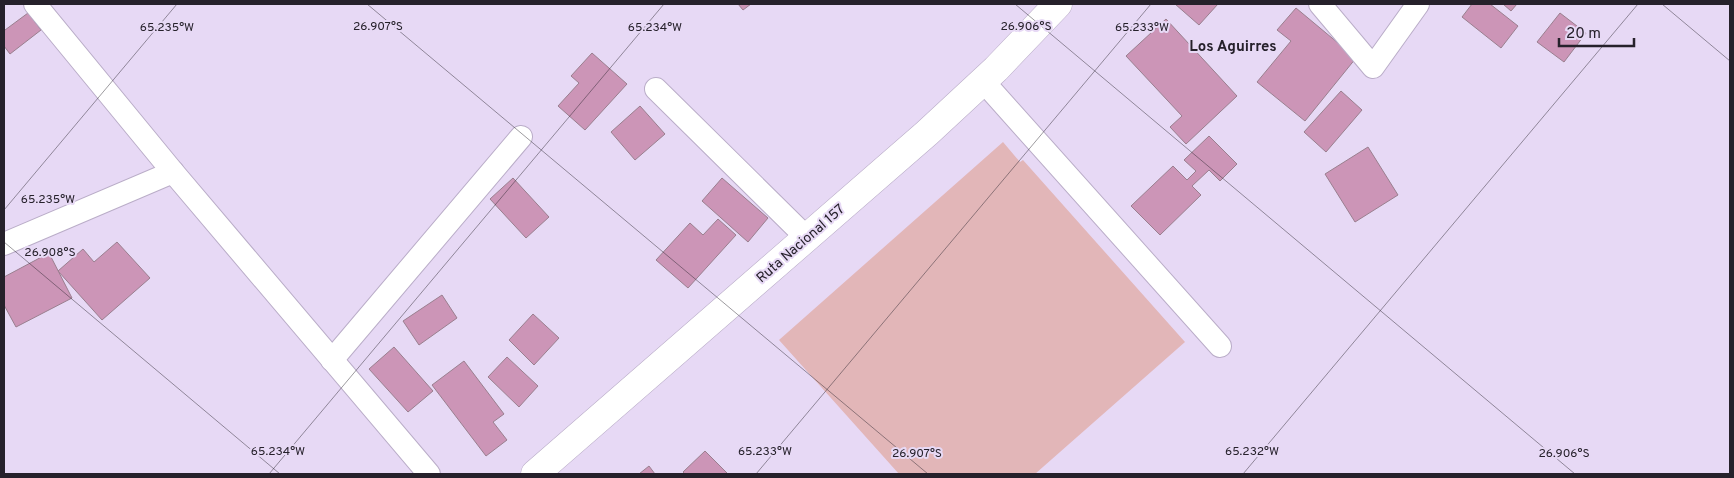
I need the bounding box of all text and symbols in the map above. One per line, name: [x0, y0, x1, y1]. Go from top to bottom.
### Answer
scale bar: [1559, 15, 1634, 47]
text: 26.907°S: [353, 19, 403, 35]
text: 26.906°S: [1000, 19, 1052, 35]
text: 65.235°W: [140, 20, 194, 36]
text: 65.234°W: [628, 20, 682, 36]
text: 65.233°W: [1115, 20, 1169, 36]
text: 20 m: [1566, 25, 1601, 44]
district label: Los Aguirres: [1189, 38, 1277, 57]
text: 65.235°W: [21, 192, 75, 208]
street label: Ruta Nacional 157: [753, 201, 849, 287]
text: 26.908°S: [24, 245, 76, 261]
text: 65.234°W: [251, 444, 305, 460]
text: 65.233°W: [738, 444, 792, 460]
text: 65.232°W: [1225, 444, 1279, 460]
text: 26.907°S: [892, 446, 942, 462]
text: 26.906°S: [1538, 446, 1590, 462]

